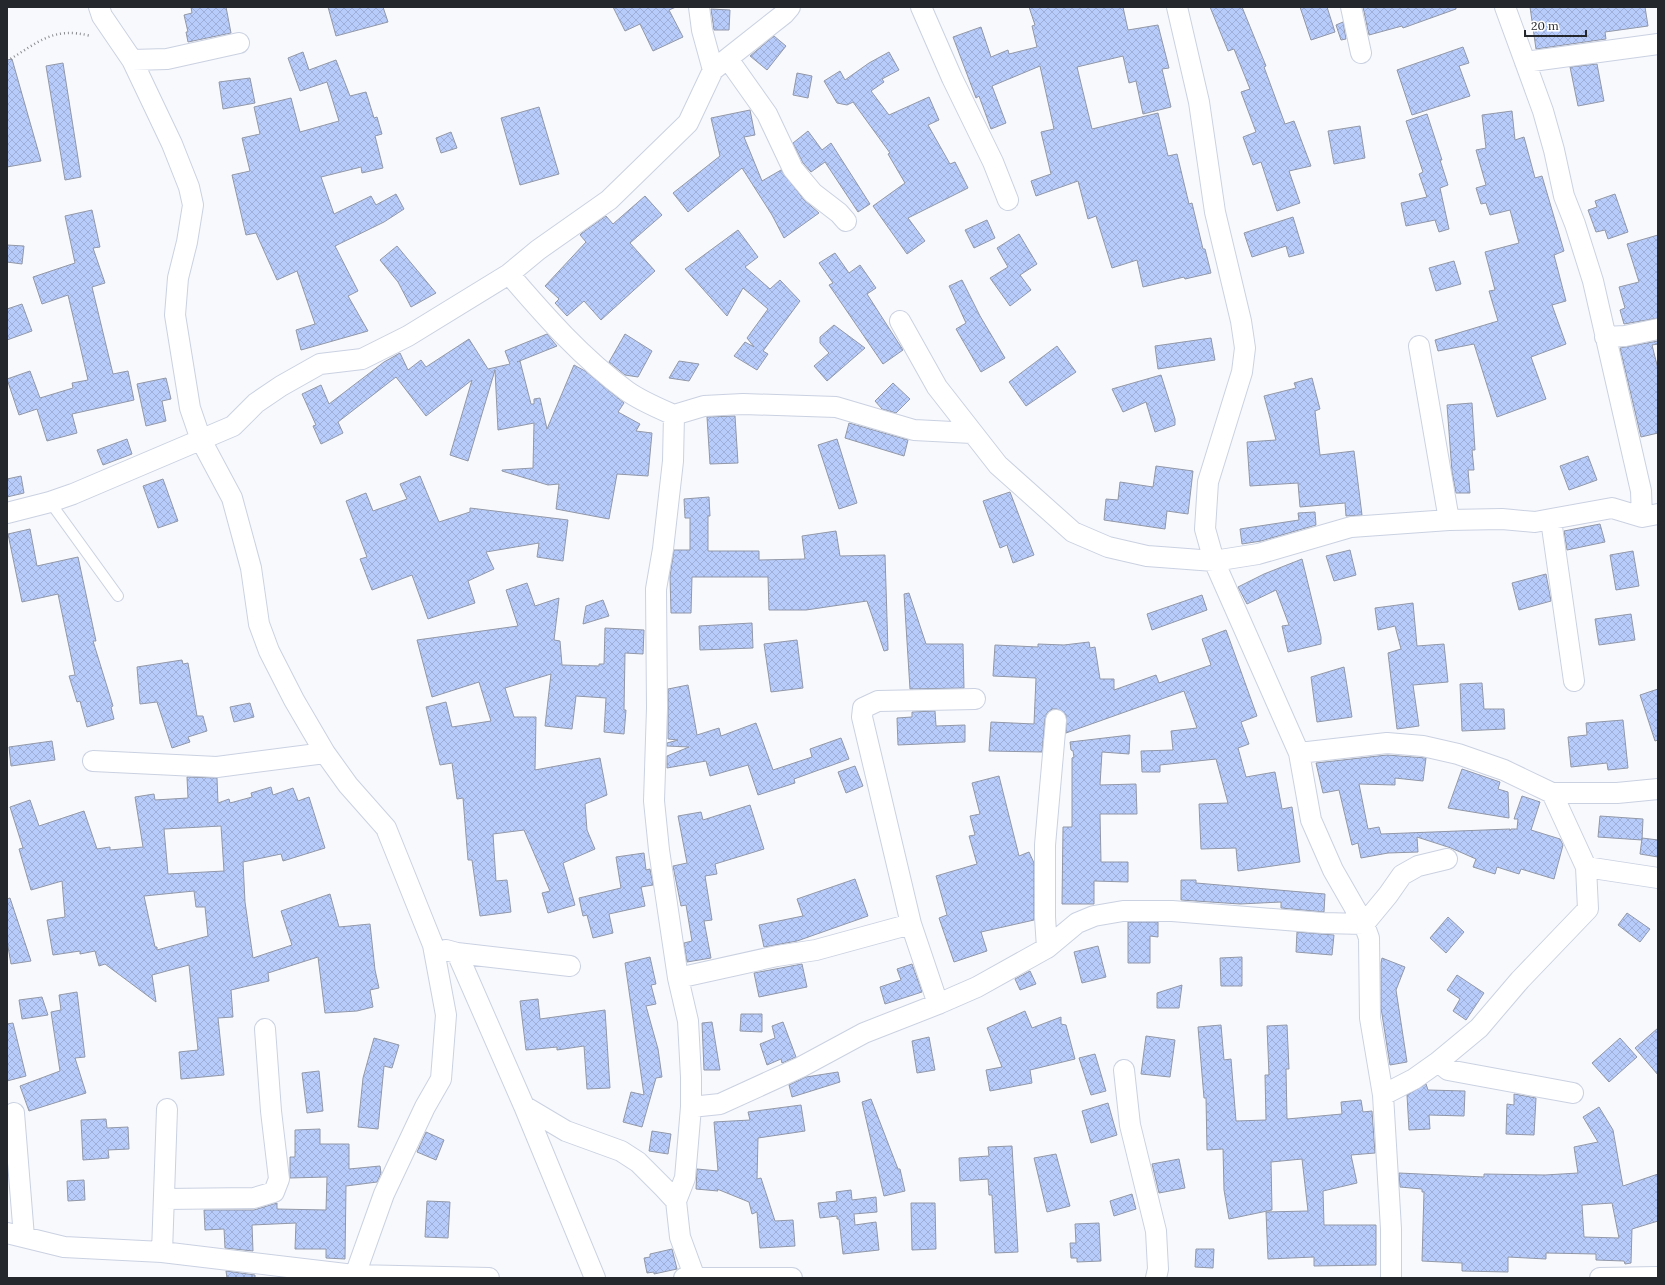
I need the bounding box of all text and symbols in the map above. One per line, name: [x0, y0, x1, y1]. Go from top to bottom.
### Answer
scale bar: [1525, 12, 1586, 38]
text: 20 m: [1531, 18, 1559, 33]

